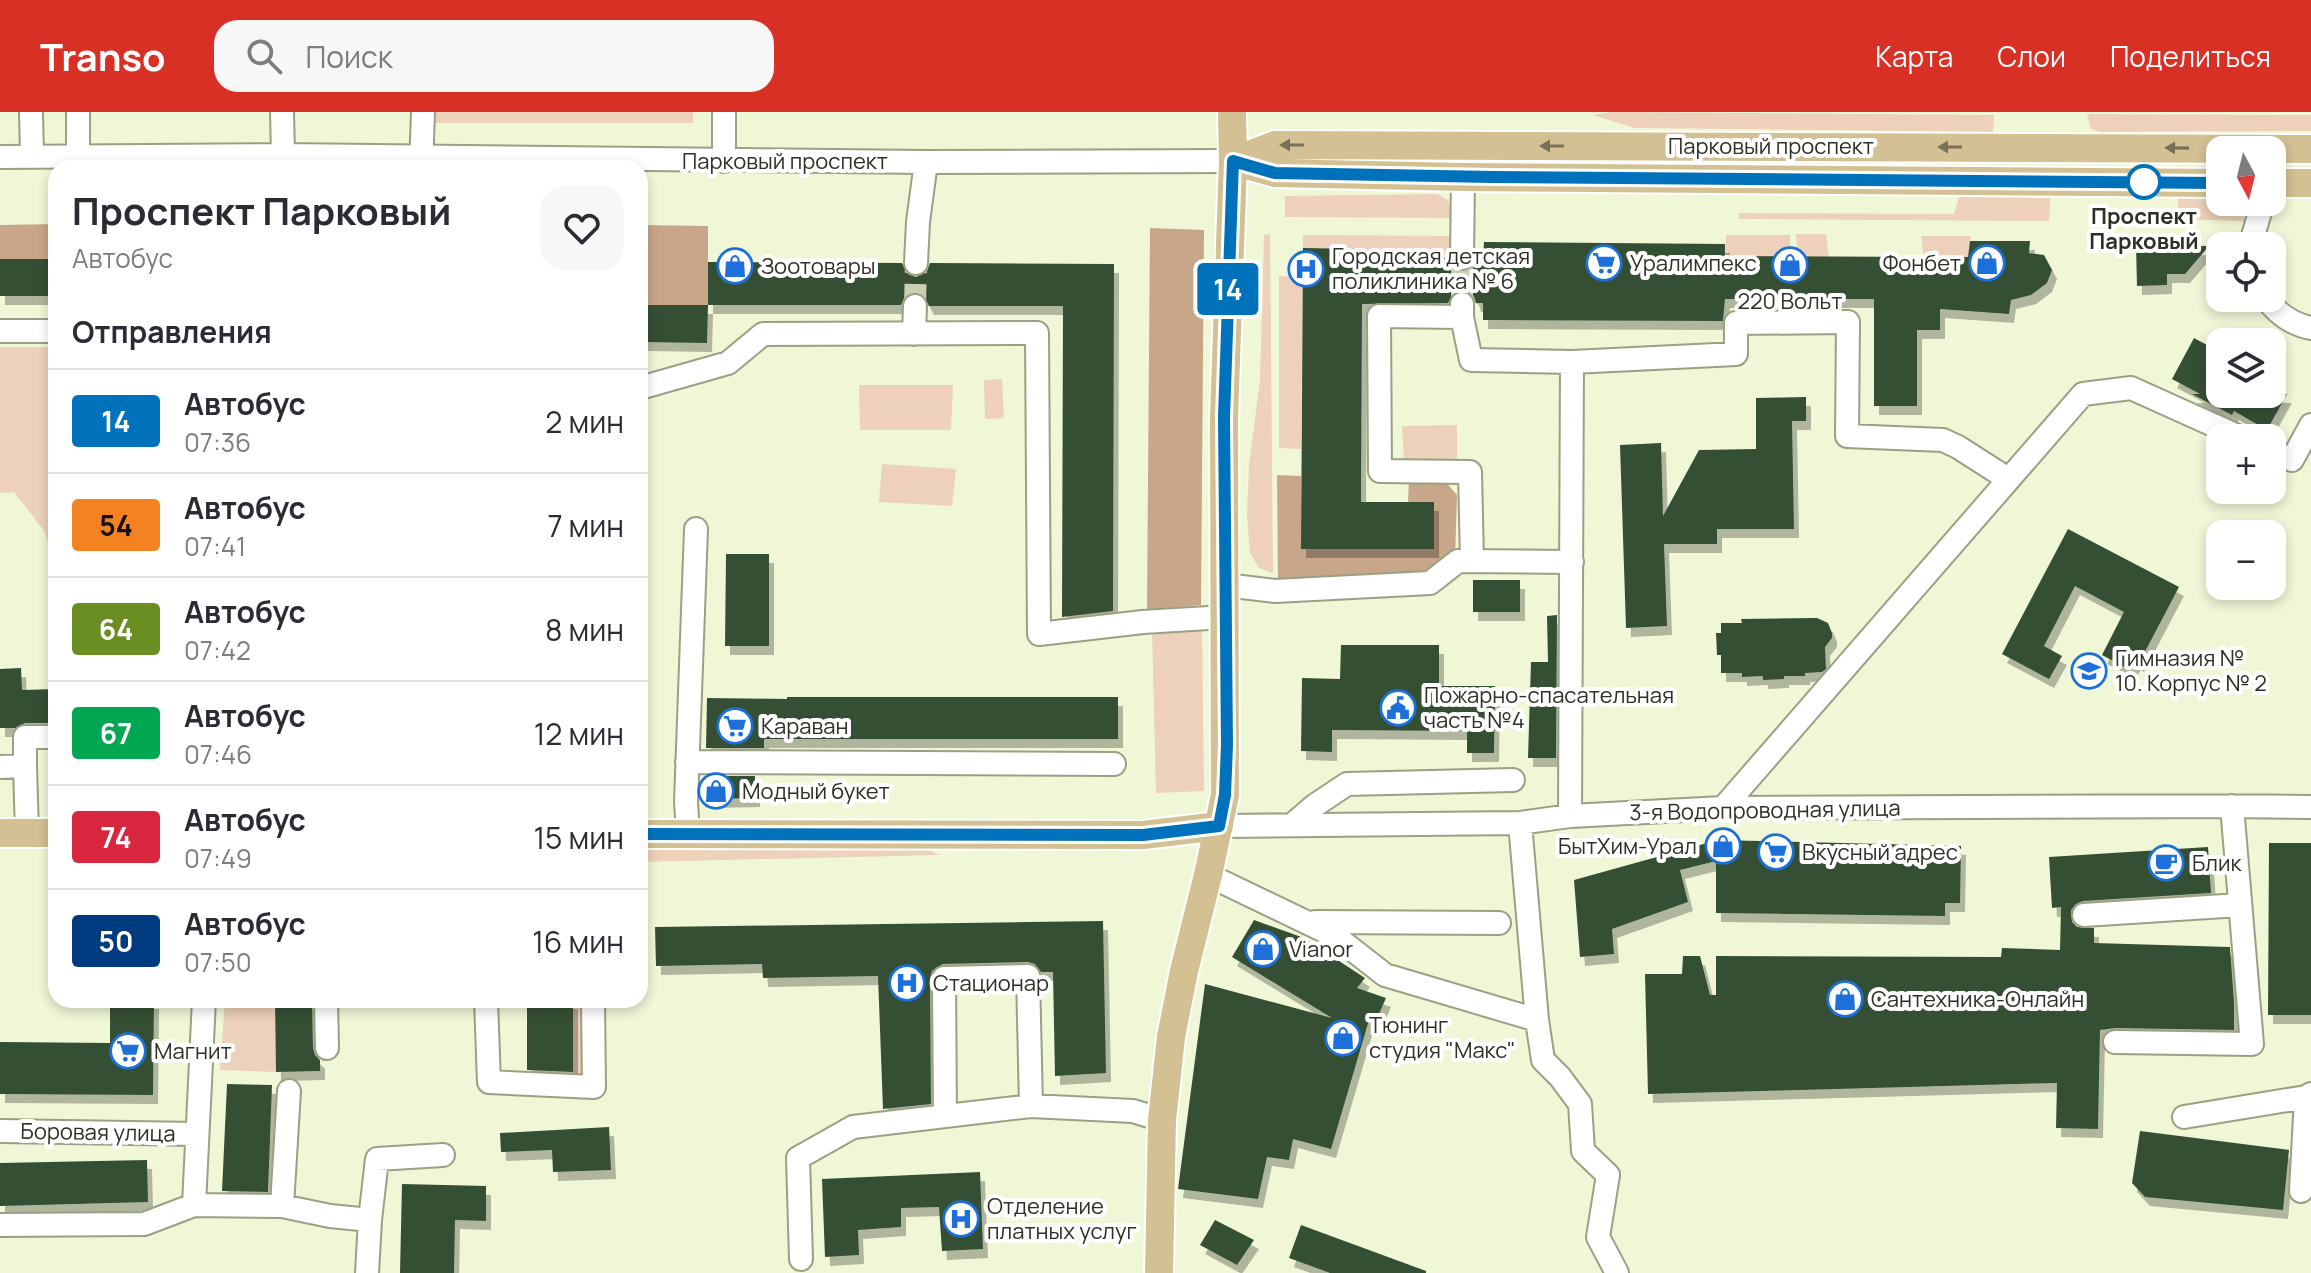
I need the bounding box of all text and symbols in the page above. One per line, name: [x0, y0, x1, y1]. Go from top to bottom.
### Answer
search box: [214, 20, 774, 92]
text: Transo: [40, 30, 166, 82]
icon: search: [242, 34, 286, 78]
text: Поиск: [306, 36, 393, 77]
text: Карта: [1875, 37, 1953, 75]
text: Слои: [1997, 37, 2066, 75]
text: Поделиться: [2110, 37, 2271, 75]
street label: Парковый проспект: [1668, 131, 1874, 161]
north arrow: [2206, 136, 2286, 216]
map controls: [2206, 136, 2286, 600]
one-way arrow: [1279, 139, 1304, 151]
one-way arrow: [1539, 140, 1564, 152]
one-way arrow: [1937, 141, 1962, 153]
one-way arrow: [2164, 141, 2189, 154]
street label: Парковый проспект: [682, 146, 888, 176]
marker: Проспект Парковый: [2127, 165, 2161, 199]
text: Проспект Парковый: [72, 184, 451, 236]
button: heart: [540, 186, 624, 270]
place label: Проспект Парковый: [2089, 201, 2199, 256]
button: locate: [2206, 232, 2286, 312]
text: Автобус: [72, 240, 173, 276]
place label: Городская детская поликлиника № 6: [1332, 241, 1530, 296]
supermarket icon: Уралимпекс: [1585, 244, 1623, 282]
shop icon: Фонбет: [1968, 244, 2006, 282]
shop icon: 220 Вольт: [1771, 246, 1809, 284]
shop icon: Зоотовары: [716, 247, 754, 285]
place label: Уралимпекс: [1630, 248, 1757, 278]
place label: Фонбет: [1883, 248, 1961, 278]
hospital icon: Городская детская поликлиника № 6: [1287, 250, 1325, 288]
place label: Зоотовары: [761, 251, 876, 281]
line badge: 14: [1192, 263, 1264, 315]
text: 14: [1213, 270, 1243, 308]
place label: 220 Вольт: [1738, 286, 1842, 316]
text: Отправления: [72, 311, 272, 352]
button: layers: [2206, 328, 2286, 408]
text: Автобус: [184, 383, 306, 424]
text: 2 мин: [545, 401, 624, 442]
text: 14: [101, 402, 131, 440]
text: 07:36: [184, 424, 251, 460]
button: +: [2206, 424, 2286, 504]
text: Автобус: [184, 487, 306, 528]
text: 7 мин: [547, 505, 624, 546]
text: 54: [99, 506, 133, 544]
button: −: [2206, 520, 2286, 600]
text: 07:41: [184, 528, 246, 564]
text: Автобус: [184, 591, 306, 632]
text: 8 мин: [545, 609, 624, 650]
text: 64: [99, 610, 133, 648]
text: 07:42: [184, 632, 251, 668]
place label: Гимназия № 10. Корпус № 2: [2115, 643, 2267, 698]
school or university icon: Гимназия № 10. Корпус № 2: [2070, 652, 2108, 690]
place label: Пожарно-спасательная часть №4: [1424, 680, 1674, 735]
public building icon: Пожарно-спасательная часть №4: [1379, 689, 1417, 727]
text: Автобус: [184, 695, 306, 736]
supermarket icon: Караван: [716, 707, 754, 745]
place label: Караван: [761, 711, 849, 741]
text: 12 мин: [534, 713, 624, 754]
text: 67: [100, 714, 132, 752]
text: 07:46: [184, 736, 252, 772]
shop icon: Модный букет: [697, 772, 735, 810]
place label: Модный букет: [742, 776, 890, 806]
street label: 3-я Водопроводная улица: [1629, 793, 1901, 827]
text: Автобус: [184, 799, 306, 840]
text: 15 мин: [533, 817, 624, 858]
text: 74: [101, 818, 131, 856]
shop icon: БытХим-Урал: [1704, 827, 1742, 865]
place label: БытХим-Урал: [1558, 831, 1697, 861]
supermarket icon: Вкусный адрес: [1757, 833, 1795, 871]
place label: Вкусный адрес: [1802, 837, 1958, 867]
text: 07:49: [184, 840, 252, 876]
cafe icon: Блик: [2147, 844, 2185, 882]
place label: Блик: [2192, 848, 2242, 878]
text: Автобус: [184, 903, 306, 944]
text: 16 мин: [532, 921, 624, 962]
text: 50: [99, 922, 133, 960]
shop icon: Vianor: [1244, 930, 1282, 968]
place label: Vianor: [1289, 934, 1353, 964]
text: 07:50: [184, 944, 252, 980]
hospital icon: Стационар: [888, 964, 926, 1002]
place label: Стационар: [933, 968, 1049, 998]
shop icon: Сантехника-Онлайн: [1826, 980, 1864, 1018]
place label: Сантехника-Онлайн: [1871, 984, 2084, 1014]
place label: Тюнинг студия "Макс": [1369, 1010, 1516, 1065]
shop icon: Тюнинг студия "Макс": [1324, 1019, 1362, 1057]
supermarket icon: Магнит: [109, 1032, 147, 1070]
place label: Магнит: [154, 1036, 232, 1066]
street label: Боровая улица: [20, 1116, 176, 1148]
place label: Отделение платных услуг: [987, 1191, 1137, 1246]
hospital icon: Отделение платных услуг: [942, 1200, 980, 1238]

